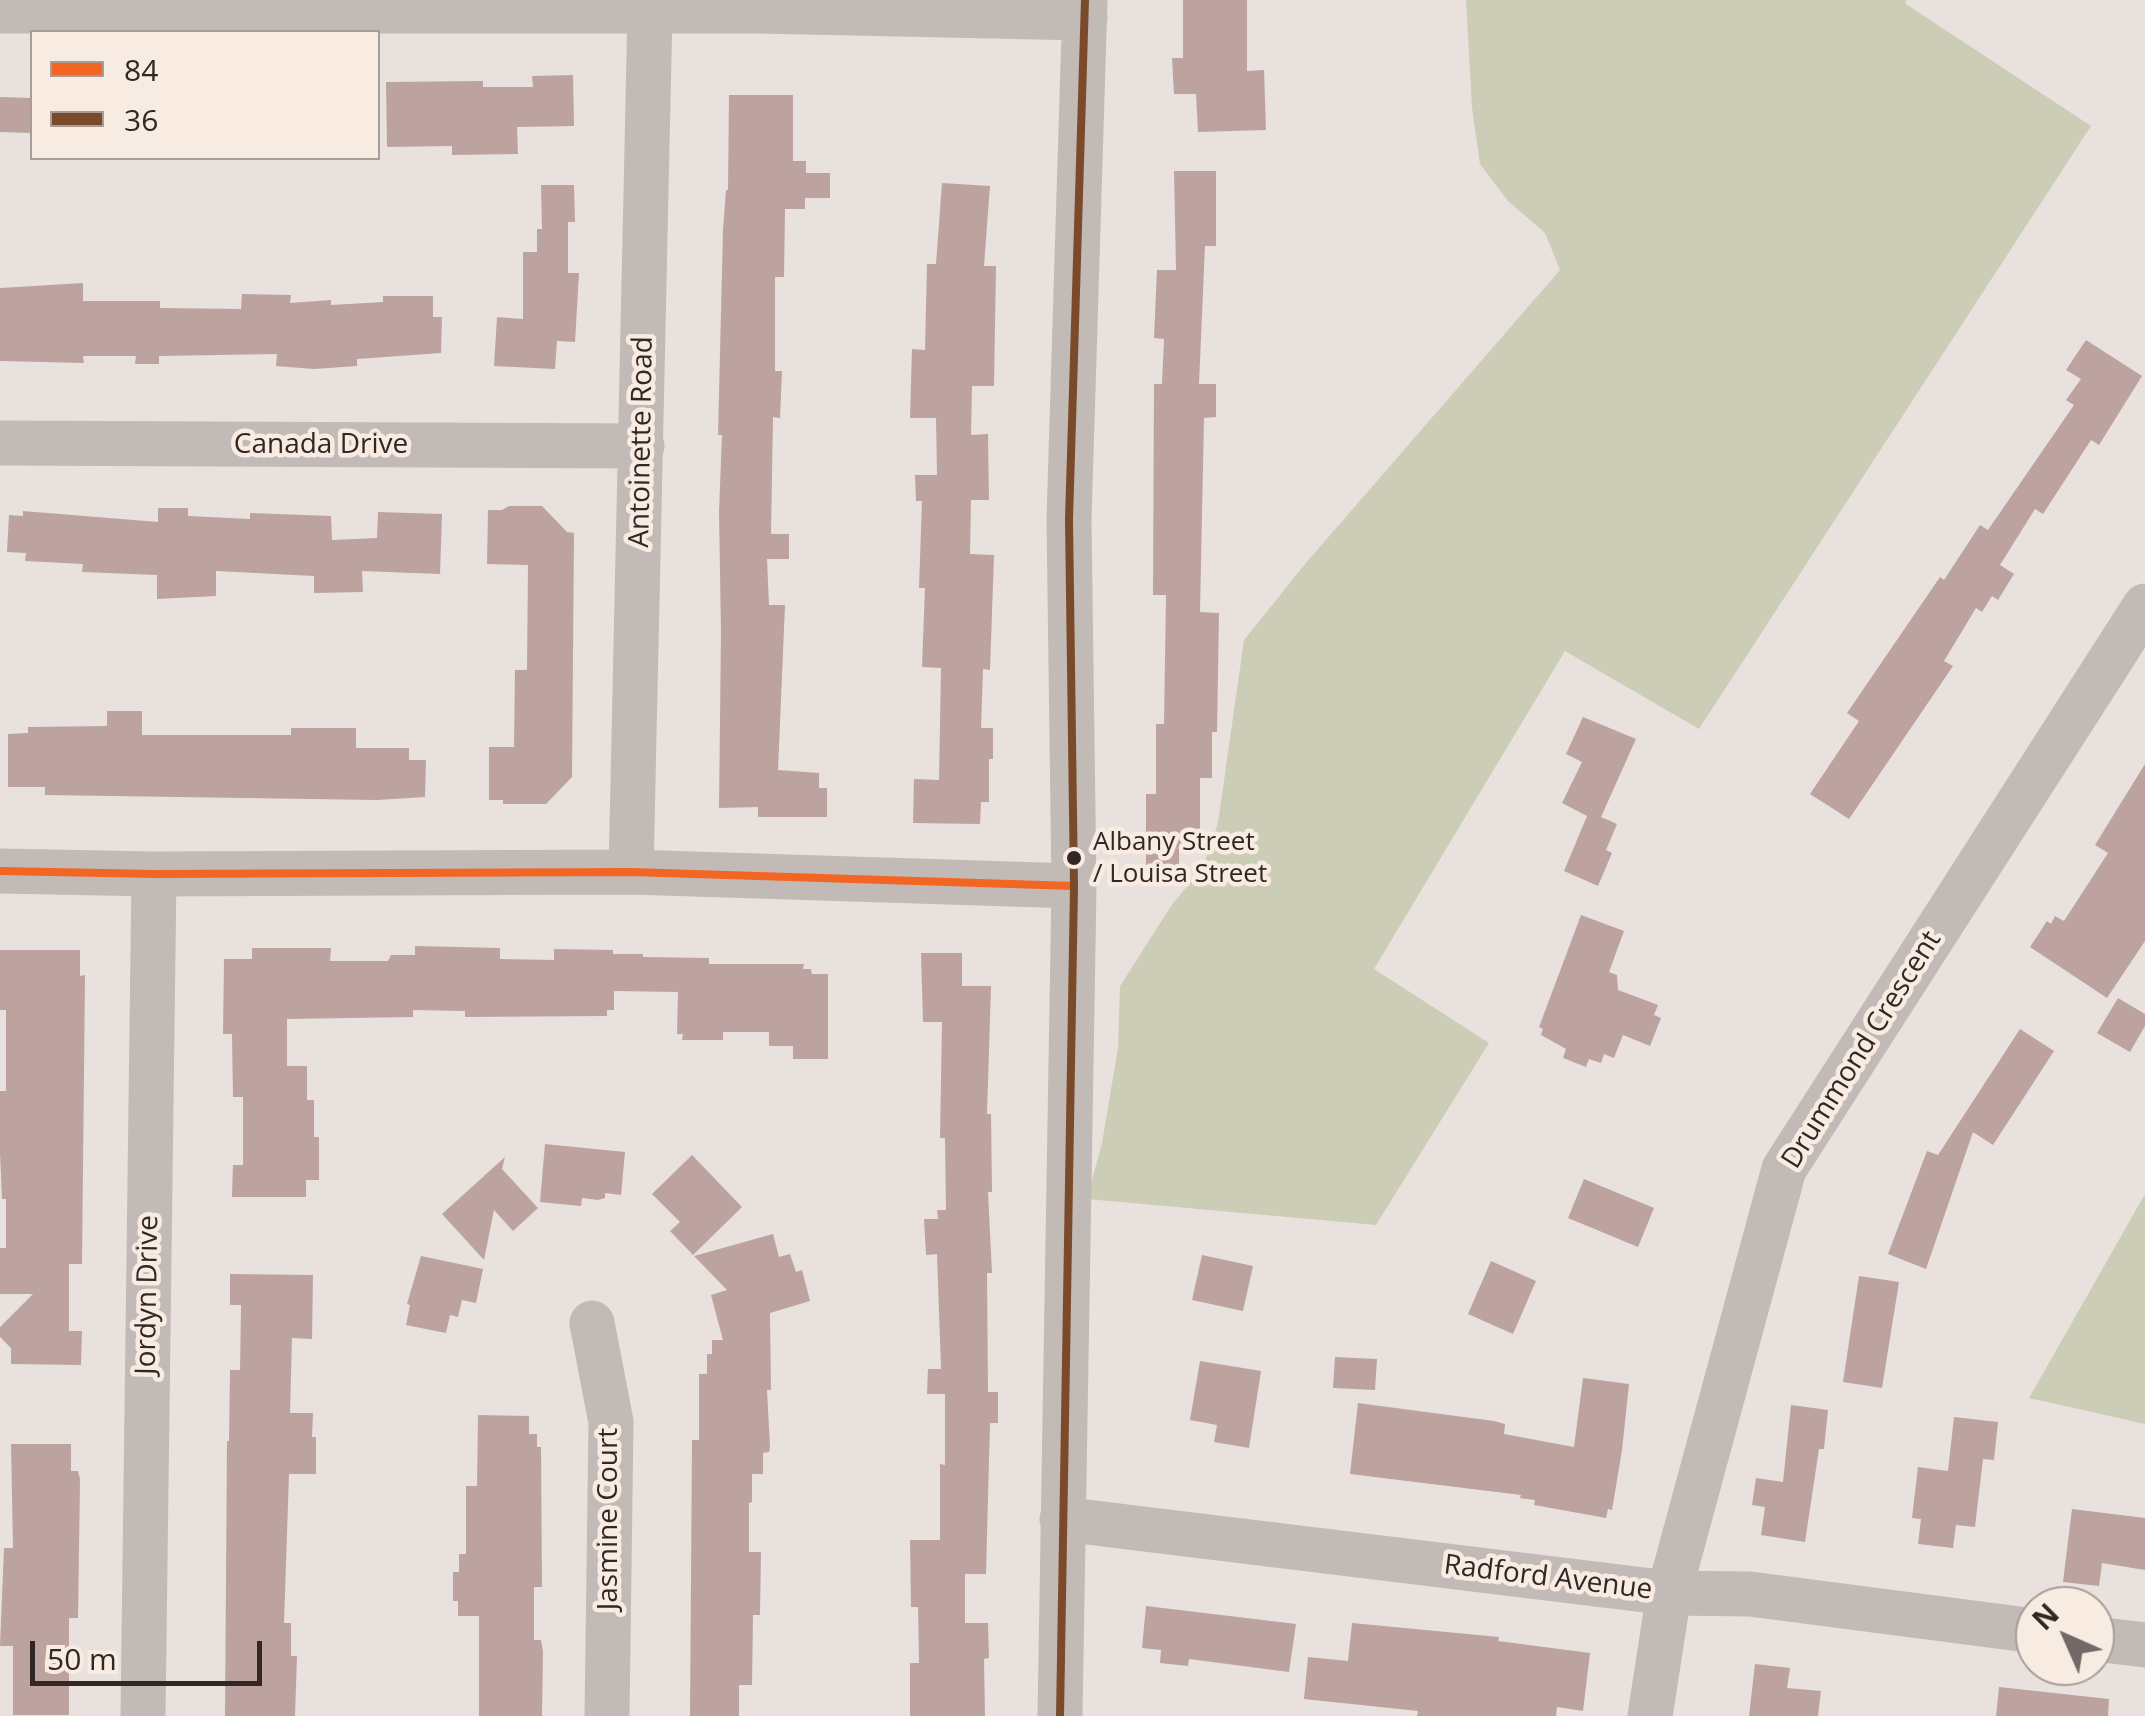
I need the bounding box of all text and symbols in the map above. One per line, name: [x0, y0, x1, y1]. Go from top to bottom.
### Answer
legend: [30, 30, 380, 160]
text: 84: [124, 49, 158, 90]
text: 36: [124, 99, 158, 140]
street label: Antoinette Road: [623, 336, 661, 548]
street label: Canada Drive: [234, 428, 408, 462]
place label: Albany Street / Louisa Street: [1093, 827, 1267, 888]
marker: Albany Street / Louisa Street: [1064, 848, 1084, 868]
street label: Drummond Crescent: [1775, 925, 1949, 1175]
street label: Jordyn Drive: [130, 1215, 166, 1375]
street label: Jasmine Court: [592, 1428, 626, 1610]
street label: Radford Avenue: [1442, 1549, 1654, 1607]
north arrow: [2015, 1586, 2115, 1686]
text: N: [2024, 1595, 2067, 1638]
scale bar: [35, 1621, 268, 1683]
text: 50 m: [47, 1638, 117, 1679]

